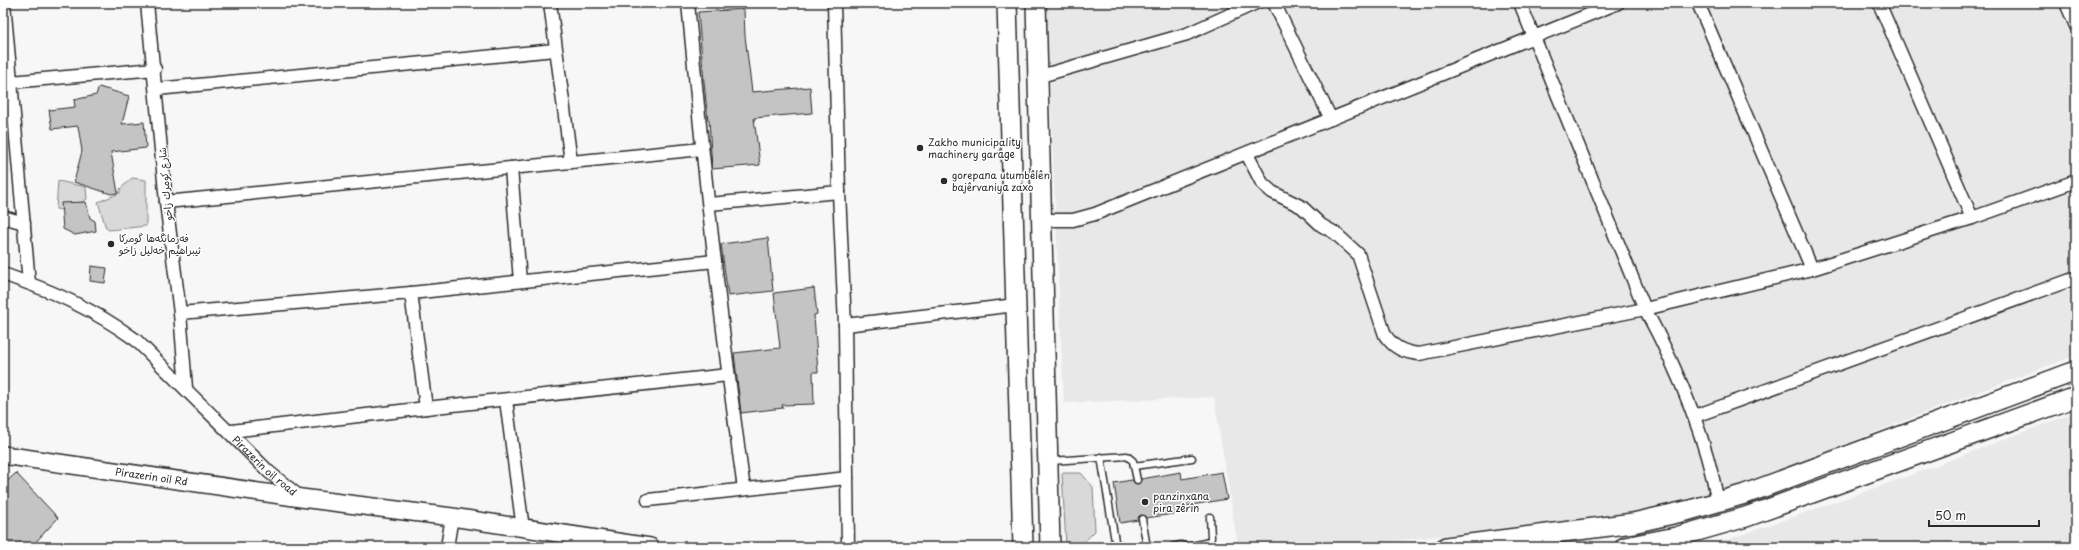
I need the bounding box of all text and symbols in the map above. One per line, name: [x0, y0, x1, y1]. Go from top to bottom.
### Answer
place label: Zakho municipality machinery garage: [928, 134, 1021, 161]
marker: Zakho municipality machinery garage: [915, 143, 925, 153]
street label: شارع كومرك زاخو: [154, 146, 176, 222]
place label: gorepana utumbêlên bajêrvaniya zaxo: [952, 167, 1050, 195]
marker: gorepana utumbêlên bajêrvaniya zaxo: [939, 176, 949, 186]
place label: فەرمانگەها گومرکا ئیبراهیم خەلیل زاخو: [118, 230, 202, 258]
marker: فەرمانگەها گومرکا ئیبراهیم خەلیل زاخو: [106, 239, 116, 249]
street label: Pirazerin oil road: [229, 432, 301, 499]
street label: Pirazerin oil Rd: [114, 463, 189, 489]
place label: panzinxana pira zêrîn: [1153, 488, 1210, 515]
marker: panzinxana pira zêrîn: [1140, 497, 1150, 507]
scale bar: [1929, 502, 2039, 528]
text: 50 m: [1935, 506, 1966, 524]

